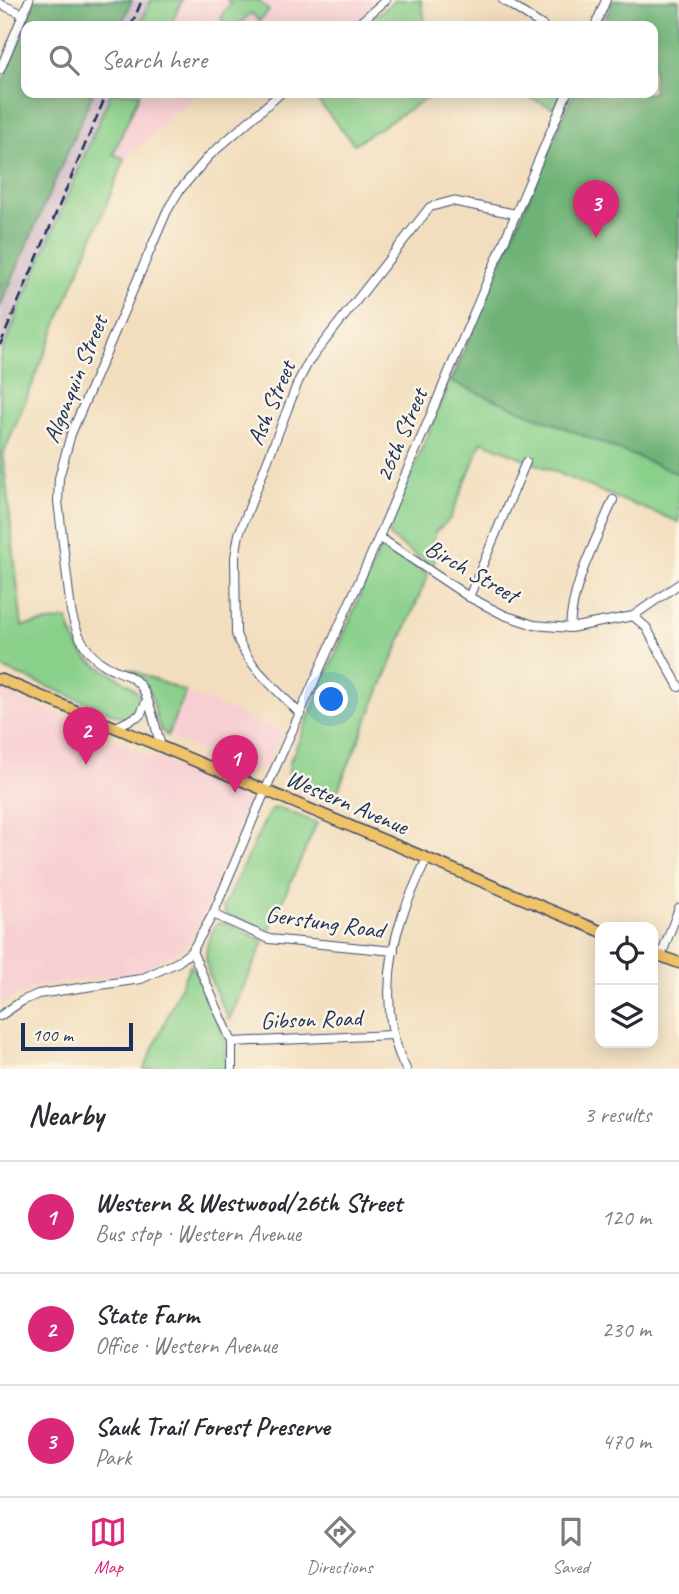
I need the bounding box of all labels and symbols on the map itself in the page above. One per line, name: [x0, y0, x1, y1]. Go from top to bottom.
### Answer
pin: 3: [573, 180, 619, 238]
street label: Algonquin Street: [36, 309, 115, 447]
street label: Ash Street: [240, 355, 303, 450]
street label: 26th Street: [368, 382, 435, 486]
street label: Birch Street: [420, 532, 527, 611]
your location: [314, 682, 348, 716]
pin: 2: [63, 707, 109, 765]
pin: 1: [212, 735, 258, 793]
street label: Western Avenue: [281, 763, 415, 842]
street label: Gerstung Road: [264, 899, 390, 946]
street label: Gibson Road: [260, 1002, 366, 1036]
scale bar: [21, 1020, 133, 1052]

